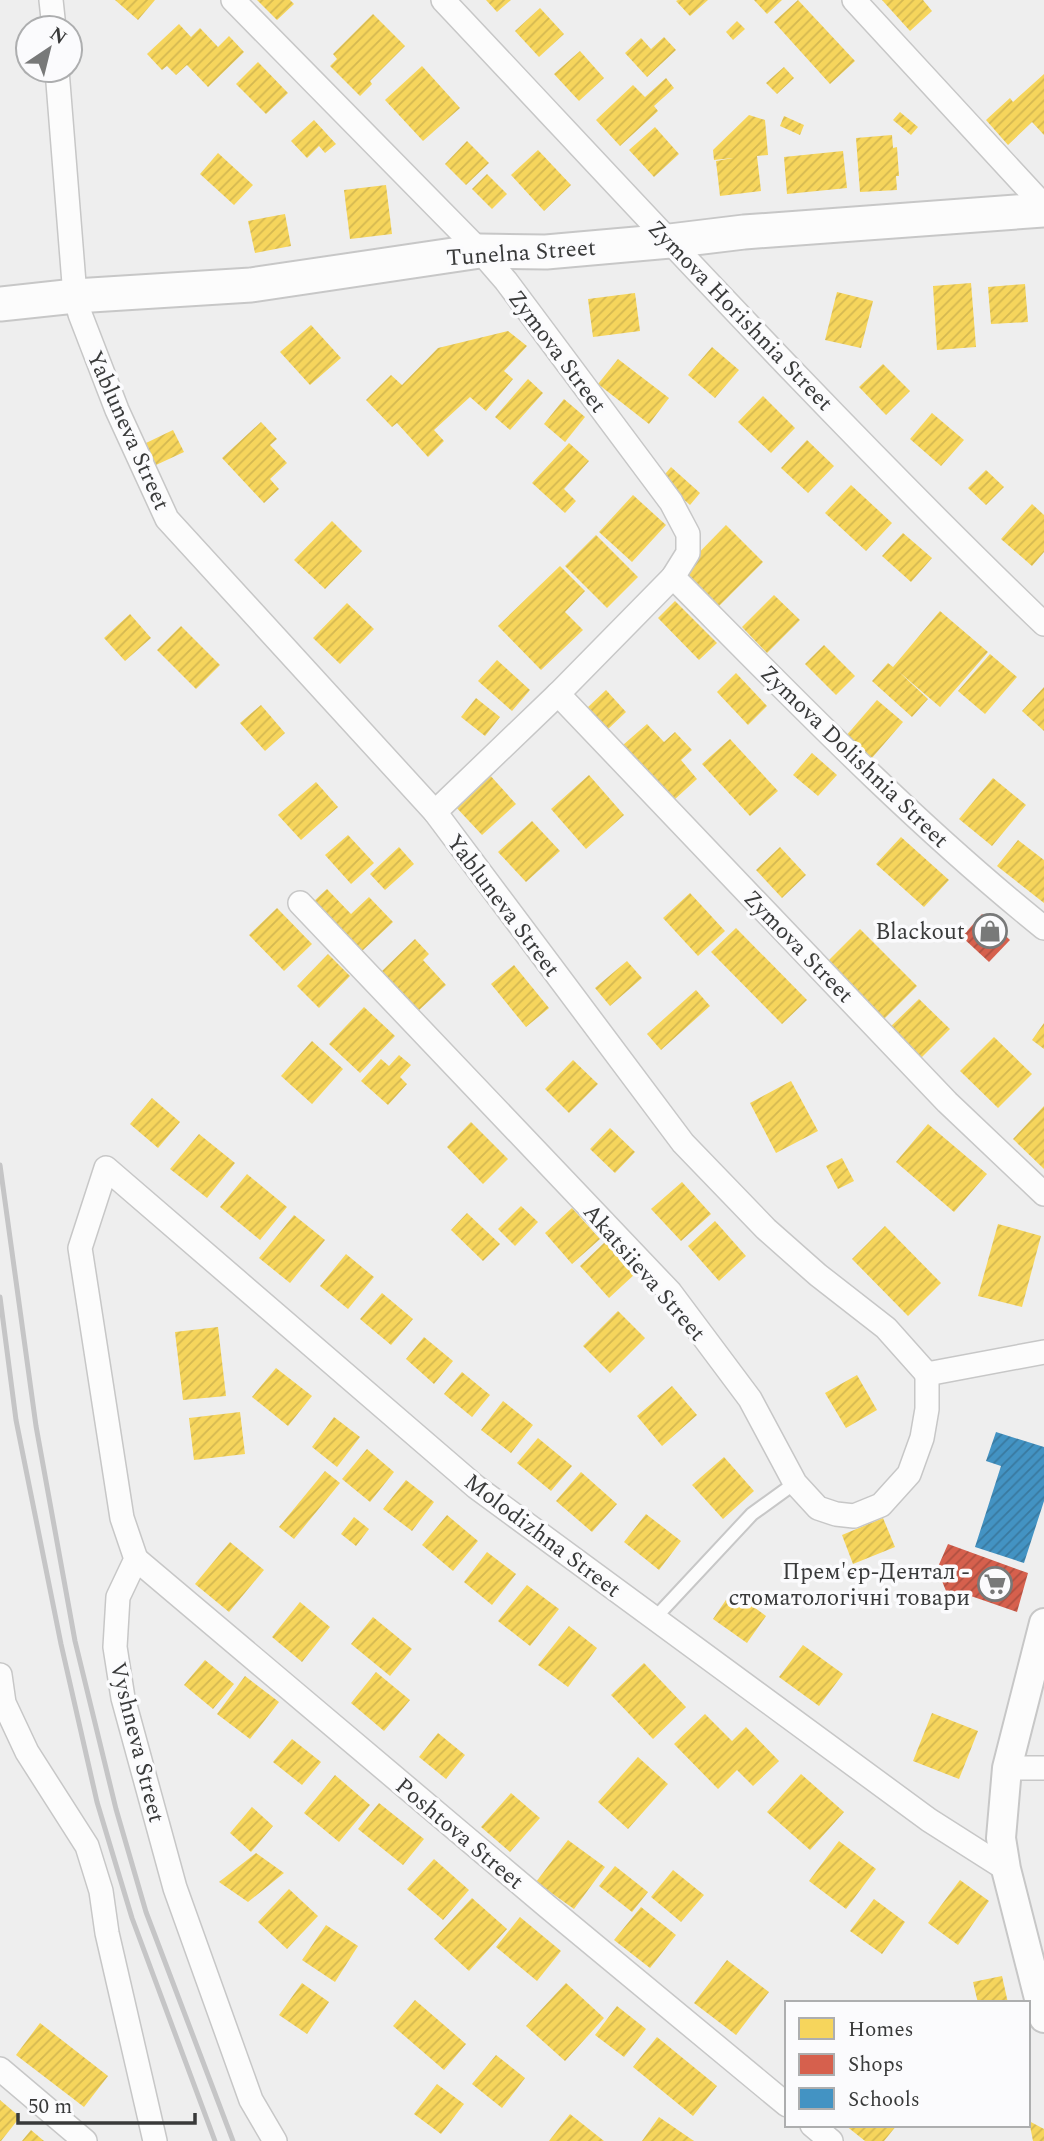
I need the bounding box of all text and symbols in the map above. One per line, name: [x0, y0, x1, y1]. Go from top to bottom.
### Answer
north arrow: [14, 14, 84, 84]
text: N: [43, 20, 73, 53]
street label: Zymova Horishnia Street: [639, 212, 841, 420]
street label: Tunelna Street: [445, 231, 597, 276]
street label: Zymova Street: [499, 283, 615, 421]
street label: Yabluneva Street: [77, 345, 178, 516]
street label: Zymova Dolishnia Street: [751, 657, 956, 857]
street label: Yabluneva Street: [437, 827, 568, 985]
street label: Zymova Street: [735, 882, 861, 1012]
shop icon: Blackout: [971, 912, 1009, 950]
place label: Blackout: [875, 915, 965, 950]
street label: Akatsiieva Street: [574, 1196, 714, 1350]
street label: Molodizhna Street: [456, 1465, 628, 1607]
place label: Прем'єр-Дентал - стоматологічні товари: [729, 1555, 970, 1616]
supermarket icon: Прем'єр-Дентал - стоматологічні товари: [976, 1565, 1014, 1603]
street label: Vyshneva Street: [100, 1658, 173, 1826]
street label: Poshtova Street: [387, 1770, 531, 1899]
legend: [785, 2001, 1030, 2127]
text: Homes: [848, 2014, 914, 2046]
text: Shops: [848, 2049, 904, 2081]
scale bar: [18, 2082, 194, 2126]
text: Schools: [848, 2084, 920, 2116]
text: 50 m: [28, 2091, 72, 2123]

